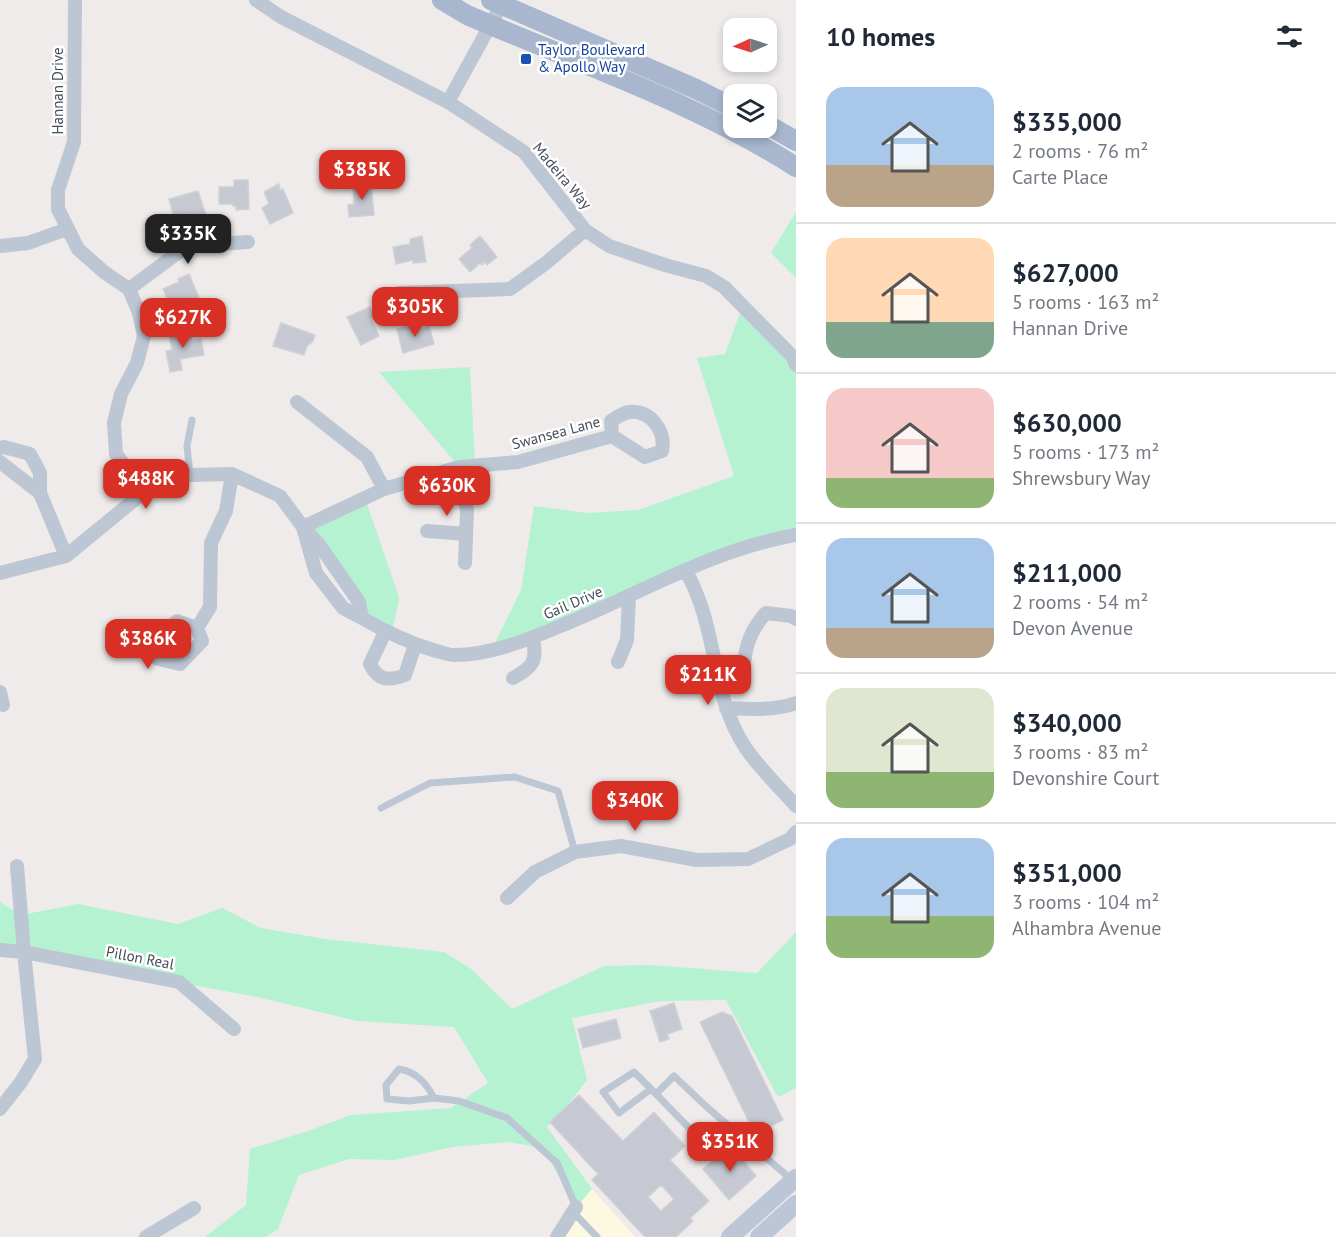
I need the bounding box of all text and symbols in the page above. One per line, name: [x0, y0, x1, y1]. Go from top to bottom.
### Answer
north arrow: [723, 18, 777, 72]
map controls: [723, 18, 777, 138]
text: 10 homes: [826, 20, 935, 53]
icon: filters: [1273, 20, 1306, 53]
place label: Taylor Boulevard & Apollo Way: [538, 40, 645, 76]
street label: Hannan Drive: [48, 47, 67, 135]
marker: Taylor Boulevard & Apollo Way: [519, 52, 533, 66]
button: layers: [723, 84, 777, 138]
text: $335,000: [1012, 105, 1122, 138]
icon: home: [874, 111, 946, 183]
street label: Madeira Way: [529, 138, 596, 213]
text: 2 rooms · 76 m²: [1012, 138, 1148, 164]
pin: $385K: [320, 150, 404, 201]
text: $385K: [333, 156, 391, 182]
text: Carte Place: [1012, 164, 1108, 190]
pin: $335K: [146, 214, 230, 265]
text: $335K: [159, 220, 217, 246]
text: $627,000: [1012, 256, 1119, 289]
icon: home: [874, 262, 946, 334]
pin: $305K: [373, 287, 457, 338]
text: 5 rooms · 163 m²: [1012, 289, 1159, 315]
text: $305K: [386, 293, 444, 319]
pin: $627K: [141, 298, 225, 349]
text: $627K: [154, 304, 212, 330]
text: Hannan Drive: [1012, 315, 1128, 341]
text: $630,000: [1012, 406, 1122, 439]
street label: Swansea Lane: [510, 412, 602, 453]
icon: home: [874, 412, 946, 484]
text: 5 rooms · 173 m²: [1012, 439, 1159, 465]
pin: $488K: [104, 459, 188, 510]
text: $488K: [117, 465, 175, 491]
text: Shrewsbury Way: [1012, 465, 1150, 491]
pin: $630K: [405, 466, 489, 517]
text: $630K: [418, 472, 476, 498]
text: $211,000: [1012, 556, 1122, 589]
icon: home: [874, 562, 946, 634]
street label: Gail Drive: [540, 582, 605, 624]
text: 2 rooms · 54 m²: [1012, 589, 1148, 615]
text: Devon Avenue: [1012, 615, 1133, 641]
pin: $386K: [106, 619, 190, 670]
text: $386K: [119, 625, 177, 651]
pin: $211K: [666, 655, 750, 706]
text: $211K: [679, 661, 737, 687]
text: $340,000: [1012, 706, 1122, 739]
icon: home: [874, 712, 946, 784]
text: 3 rooms · 83 m²: [1012, 739, 1148, 765]
text: Devonshire Court: [1012, 765, 1159, 791]
pin: $340K: [593, 781, 677, 832]
text: $340K: [606, 787, 664, 813]
text: $351,000: [1012, 856, 1122, 889]
icon: home: [874, 862, 946, 934]
text: 3 rooms · 104 m²: [1012, 889, 1159, 915]
text: Alhambra Avenue: [1012, 915, 1161, 941]
street label: Pillon Real: [104, 942, 176, 974]
pin: $351K: [688, 1122, 772, 1173]
text: $351K: [701, 1128, 759, 1154]

